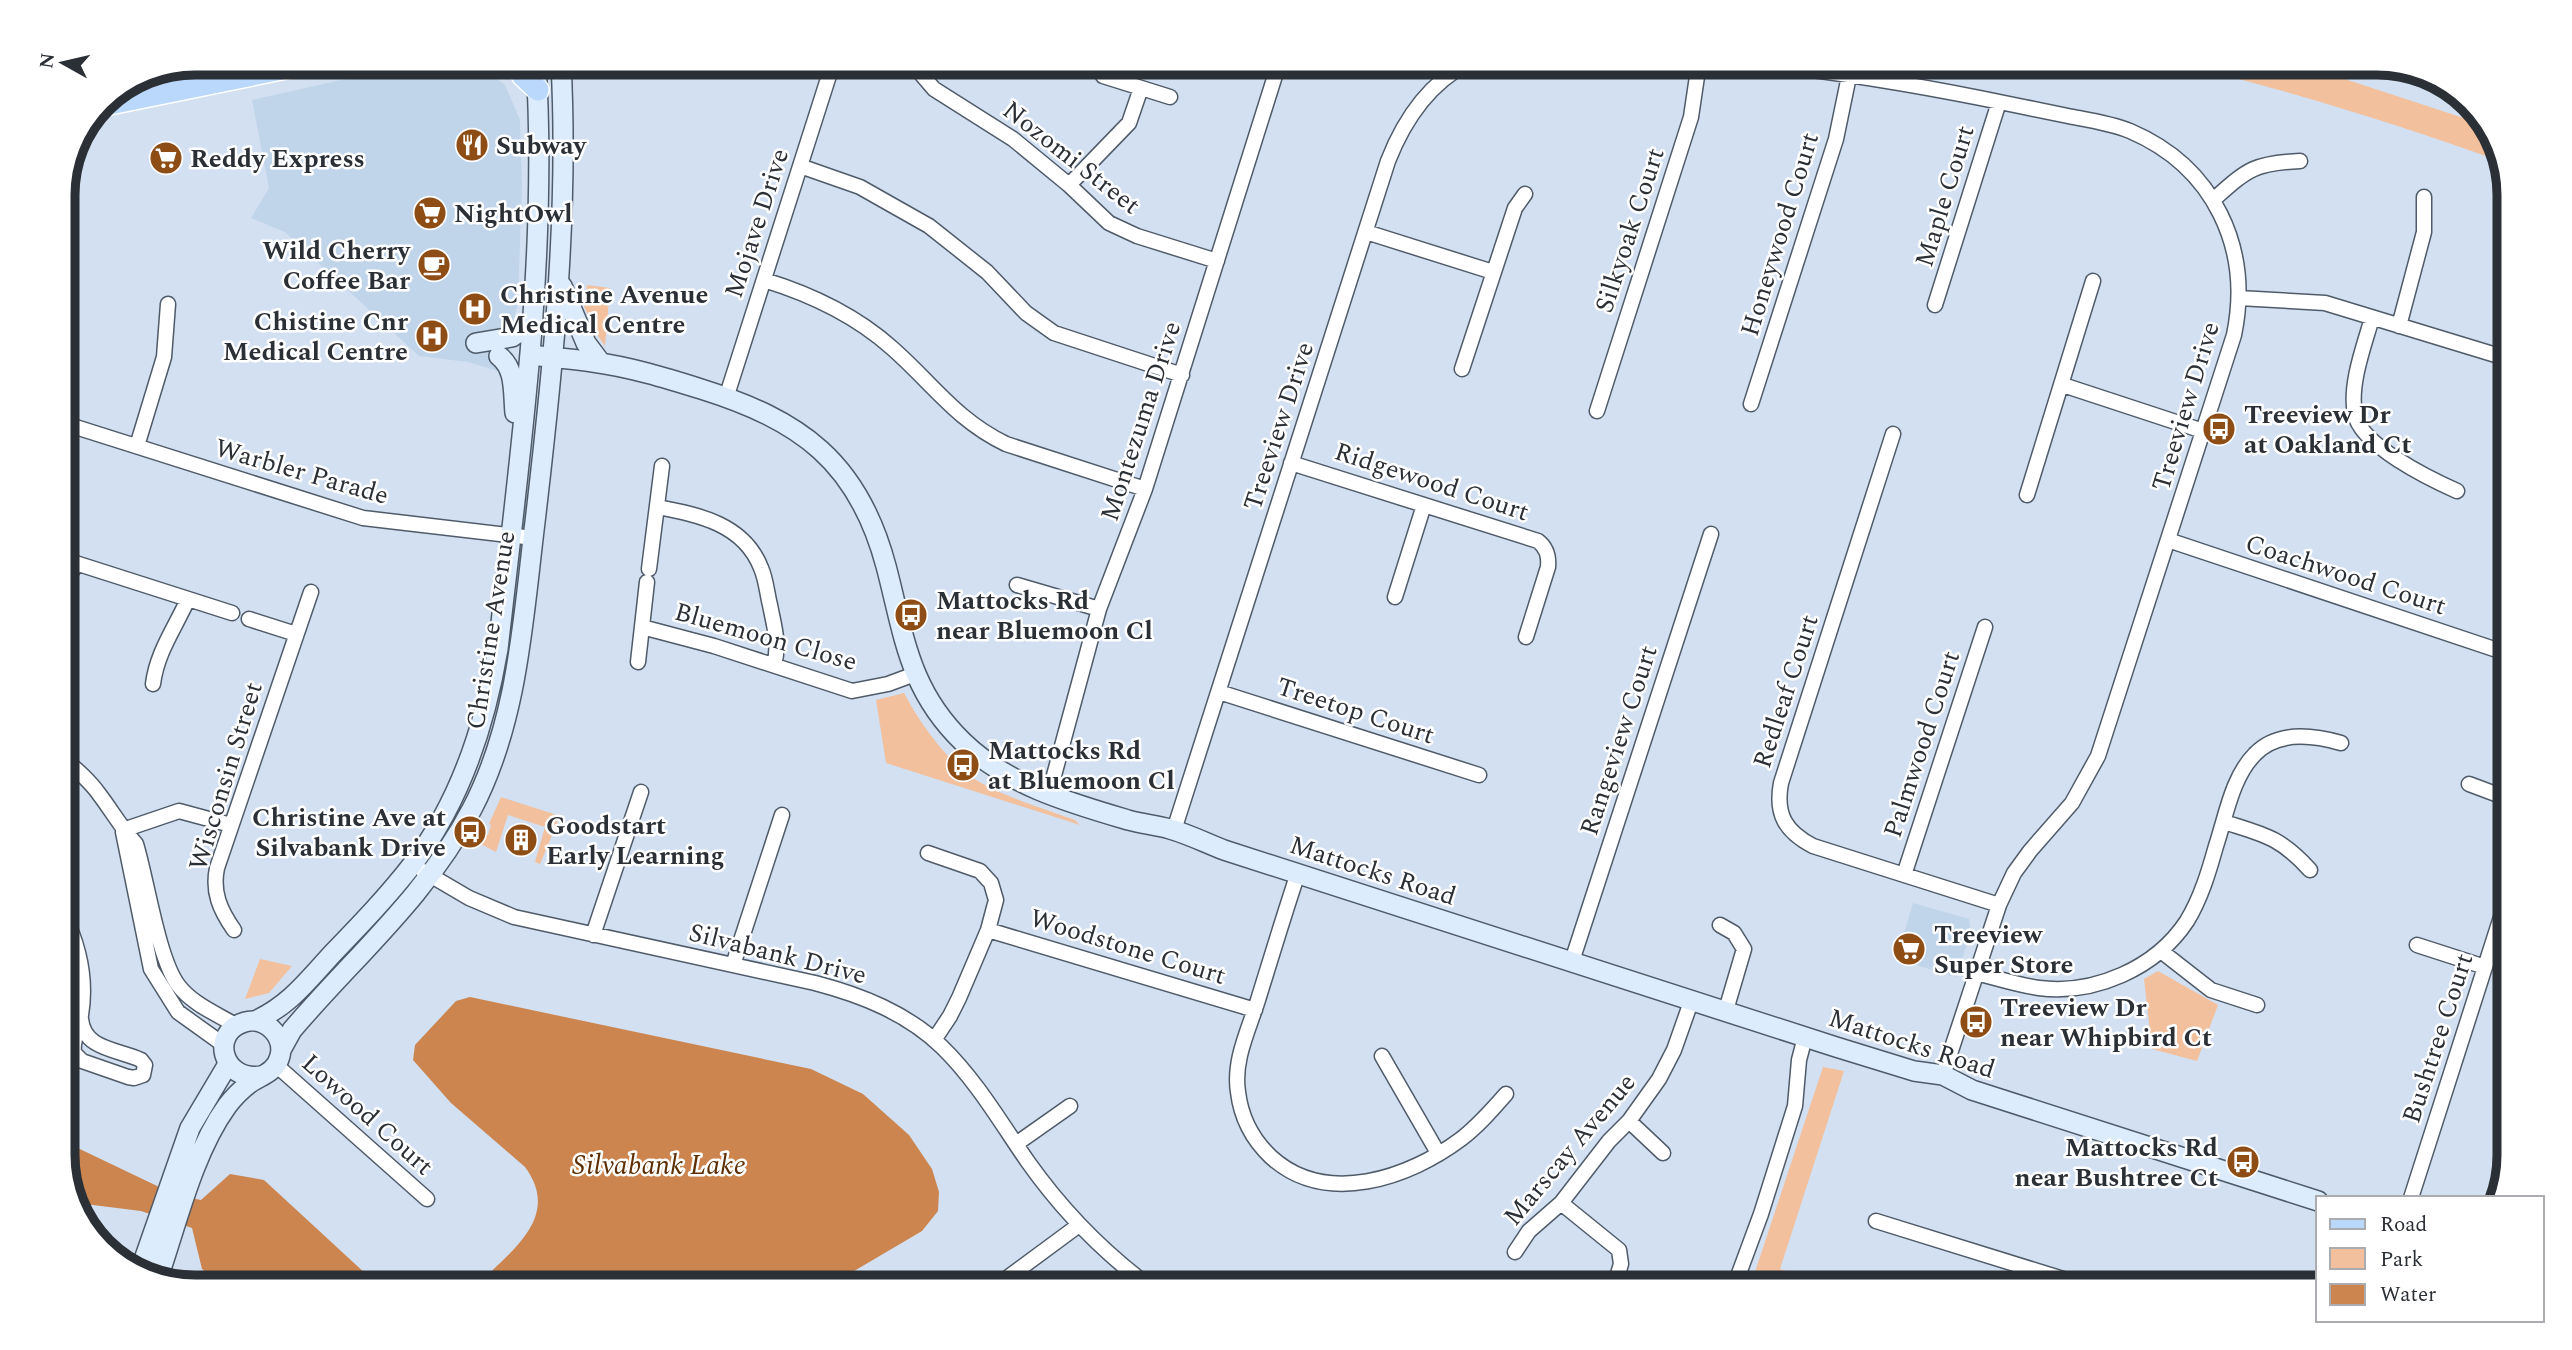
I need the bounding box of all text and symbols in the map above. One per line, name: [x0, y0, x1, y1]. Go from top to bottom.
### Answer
north arrow: [28, 28, 98, 98]
text: N: [32, 51, 63, 71]
street label: Nozomi Street: [994, 91, 1149, 225]
street label: Maple Court: [1904, 121, 1985, 272]
restaurant icon: Subway: [453, 126, 491, 164]
place label: Subway: [496, 126, 588, 166]
street label: Honeywood Court: [1730, 127, 1830, 341]
supermarket icon: Reddy Express: [147, 139, 185, 177]
place label: Reddy Express: [190, 139, 365, 179]
street label: Mojave Drive: [714, 143, 800, 303]
street label: Silkyoak Court: [1584, 143, 1675, 318]
supermarket icon: NightOwl: [411, 194, 449, 232]
place label: NightOwl: [454, 194, 572, 234]
place label: Wild Cherry Coffee Bar: [262, 231, 412, 301]
cafe icon: Wild Cherry Coffee Bar: [415, 246, 453, 284]
place label: Christine Avenue Medical Centre: [500, 275, 708, 345]
hospital icon: Christine Avenue Medical Centre: [456, 290, 494, 328]
place label: Chistine Cnr Medical Centre: [223, 302, 409, 372]
street label: Montezuma Drive: [1090, 316, 1192, 526]
hospital icon: Chistine Cnr Medical Centre: [413, 317, 451, 355]
street label: Treeview Drive: [2141, 317, 2231, 496]
street label: Treeview Drive: [1233, 337, 1325, 516]
place label: Treeview Dr at Oakland Ct: [2244, 395, 2411, 465]
bus stop icon: Treeview Dr at Oakland Ct: [2200, 410, 2238, 448]
street label: Warbler Parade: [210, 428, 393, 516]
street label: Ridgewood Court: [1329, 432, 1534, 532]
street label: Coachwood Court: [2240, 524, 2451, 626]
street label: Christine Avenue: [456, 528, 526, 732]
place label: Mattocks Rd near Bluemoon Cl: [936, 581, 1153, 651]
street label: Bluemoon Close: [670, 592, 862, 682]
bus stop icon: Mattocks Rd near Bluemoon Cl: [892, 596, 930, 634]
street label: Redleaf Court: [1742, 609, 1830, 773]
street label: Rangeview Court: [1569, 640, 1669, 841]
street label: Palmwood Court: [1873, 646, 1971, 843]
street label: Treetop Court: [1272, 667, 1440, 755]
street label: Wisconsin Street: [178, 677, 274, 876]
place label: Mattocks Rd at Bluemoon Cl: [988, 731, 1175, 801]
bus stop icon: Mattocks Rd at Bluemoon Cl: [944, 746, 982, 784]
place label: Christine Ave at Silvabank Drive: [252, 798, 446, 868]
place label: Goodstart Early Learning: [546, 806, 725, 876]
bus stop icon: Christine Ave at Silvabank Drive: [451, 813, 489, 851]
building icon: Goodstart Early Learning: [502, 821, 540, 859]
street label: Mattocks Road: [1284, 825, 1461, 917]
street label: Woodstone Court: [1025, 898, 1231, 996]
street label: Silvabank Drive: [685, 913, 871, 995]
place label: Treeview Super Store: [1934, 915, 2073, 985]
supermarket icon: Treeview Super Store: [1890, 930, 1928, 968]
street label: Bushtree Court: [2392, 948, 2484, 1128]
place label: Treeview Dr near Whipbird Ct: [2000, 988, 2212, 1058]
street label: Mattocks Road: [1823, 998, 2000, 1090]
bus stop icon: Treeview Dr near Whipbird Ct: [1957, 1003, 1995, 1041]
street label: Lowood Court: [292, 1044, 443, 1185]
street label: Marscay Avenue: [1494, 1064, 1646, 1235]
place label: Mattocks Rd near Bushtree Ct: [2015, 1128, 2218, 1198]
bus stop icon: Mattocks Rd near Bushtree Ct: [2224, 1143, 2262, 1181]
water label: Silvabank Lake: [572, 1144, 746, 1187]
legend: [2316, 1196, 2544, 1322]
text: Road: [2380, 1209, 2427, 1241]
text: Park: [2380, 1244, 2424, 1276]
text: Water: [2380, 1279, 2436, 1311]

